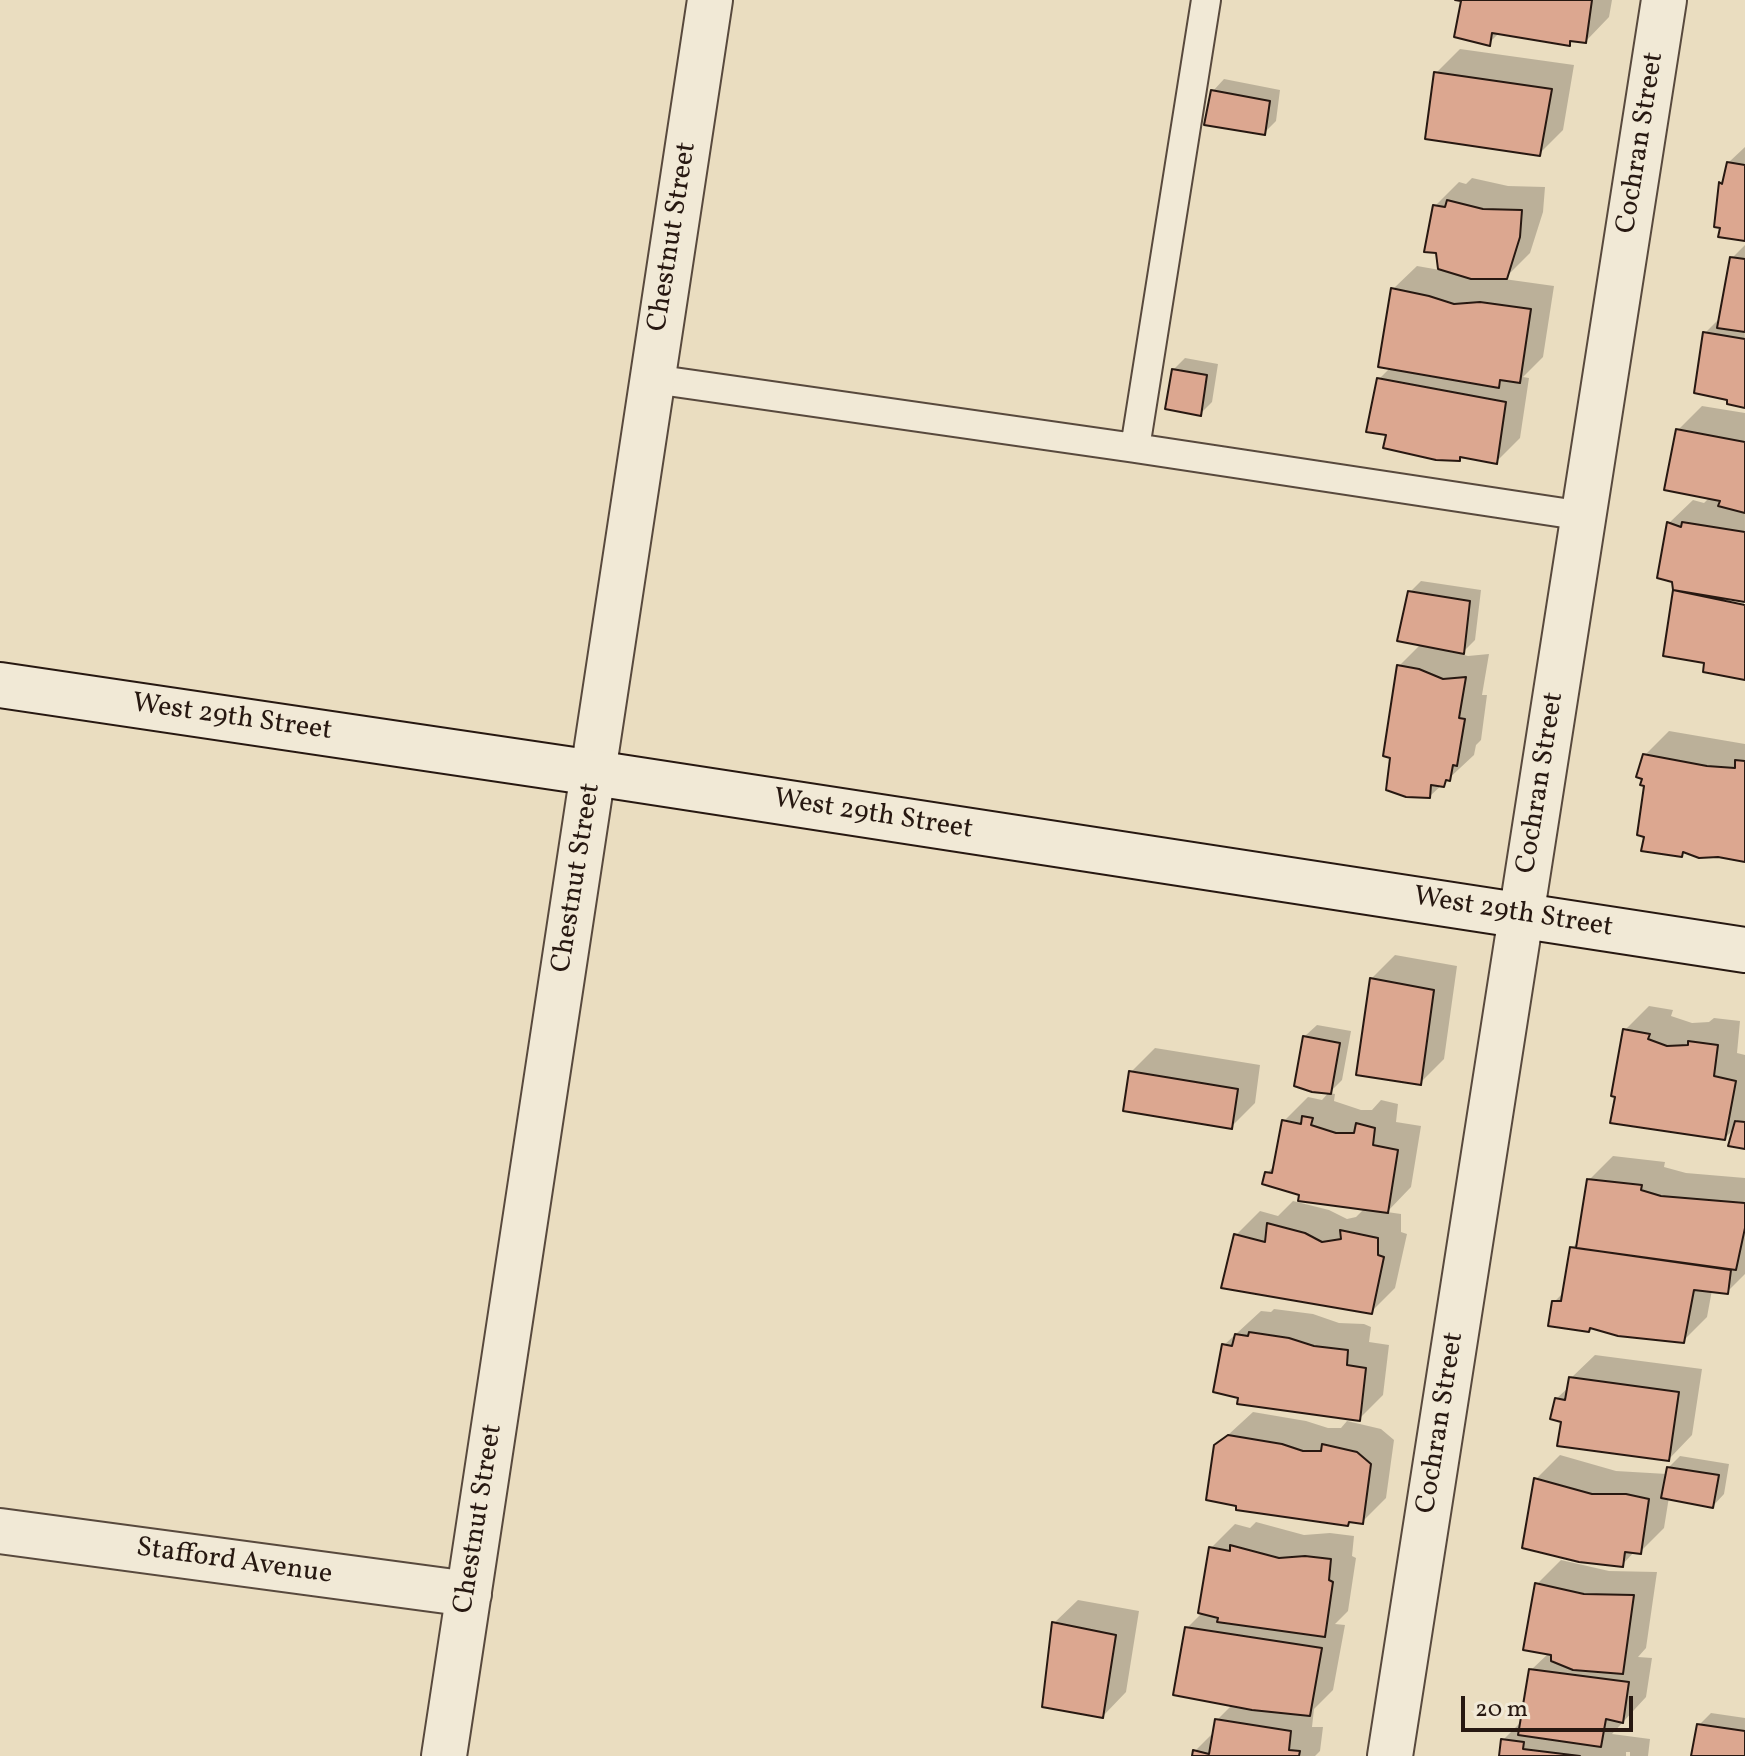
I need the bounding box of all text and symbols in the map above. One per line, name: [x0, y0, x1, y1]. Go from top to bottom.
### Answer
street label: Cochran Street: [1611, 50, 1673, 236]
street label: Chestnut Street: [642, 140, 706, 334]
street label: West 29th Street: [130, 688, 334, 750]
street label: Cochran Street: [1511, 690, 1573, 876]
street label: Chestnut Street: [546, 781, 610, 975]
street label: West 29th Street: [771, 784, 975, 848]
street label: West 29th Street: [1411, 882, 1615, 946]
street label: Cochran Street: [1411, 1330, 1473, 1516]
street label: Chestnut Street: [448, 1422, 512, 1616]
street label: Stafford Avenue: [134, 1533, 334, 1593]
scale bar: [1465, 1680, 1637, 1730]
text: 20 m: [1475, 1693, 1528, 1727]

